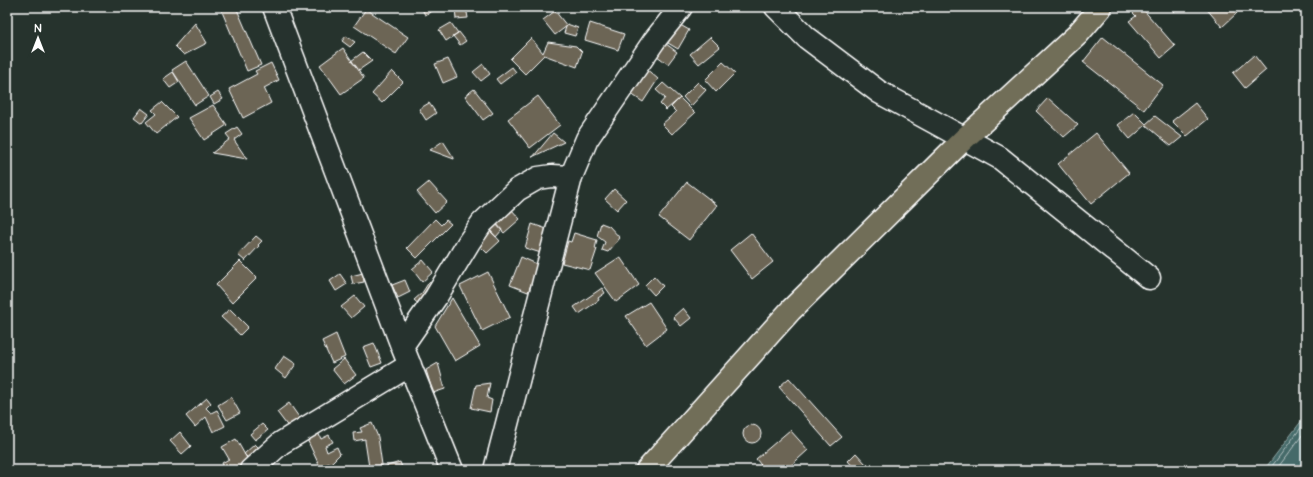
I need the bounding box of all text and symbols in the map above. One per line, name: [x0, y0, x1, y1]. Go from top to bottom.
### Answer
north arrow: [18, 18, 58, 58]
text: N: [35, 21, 42, 36]

